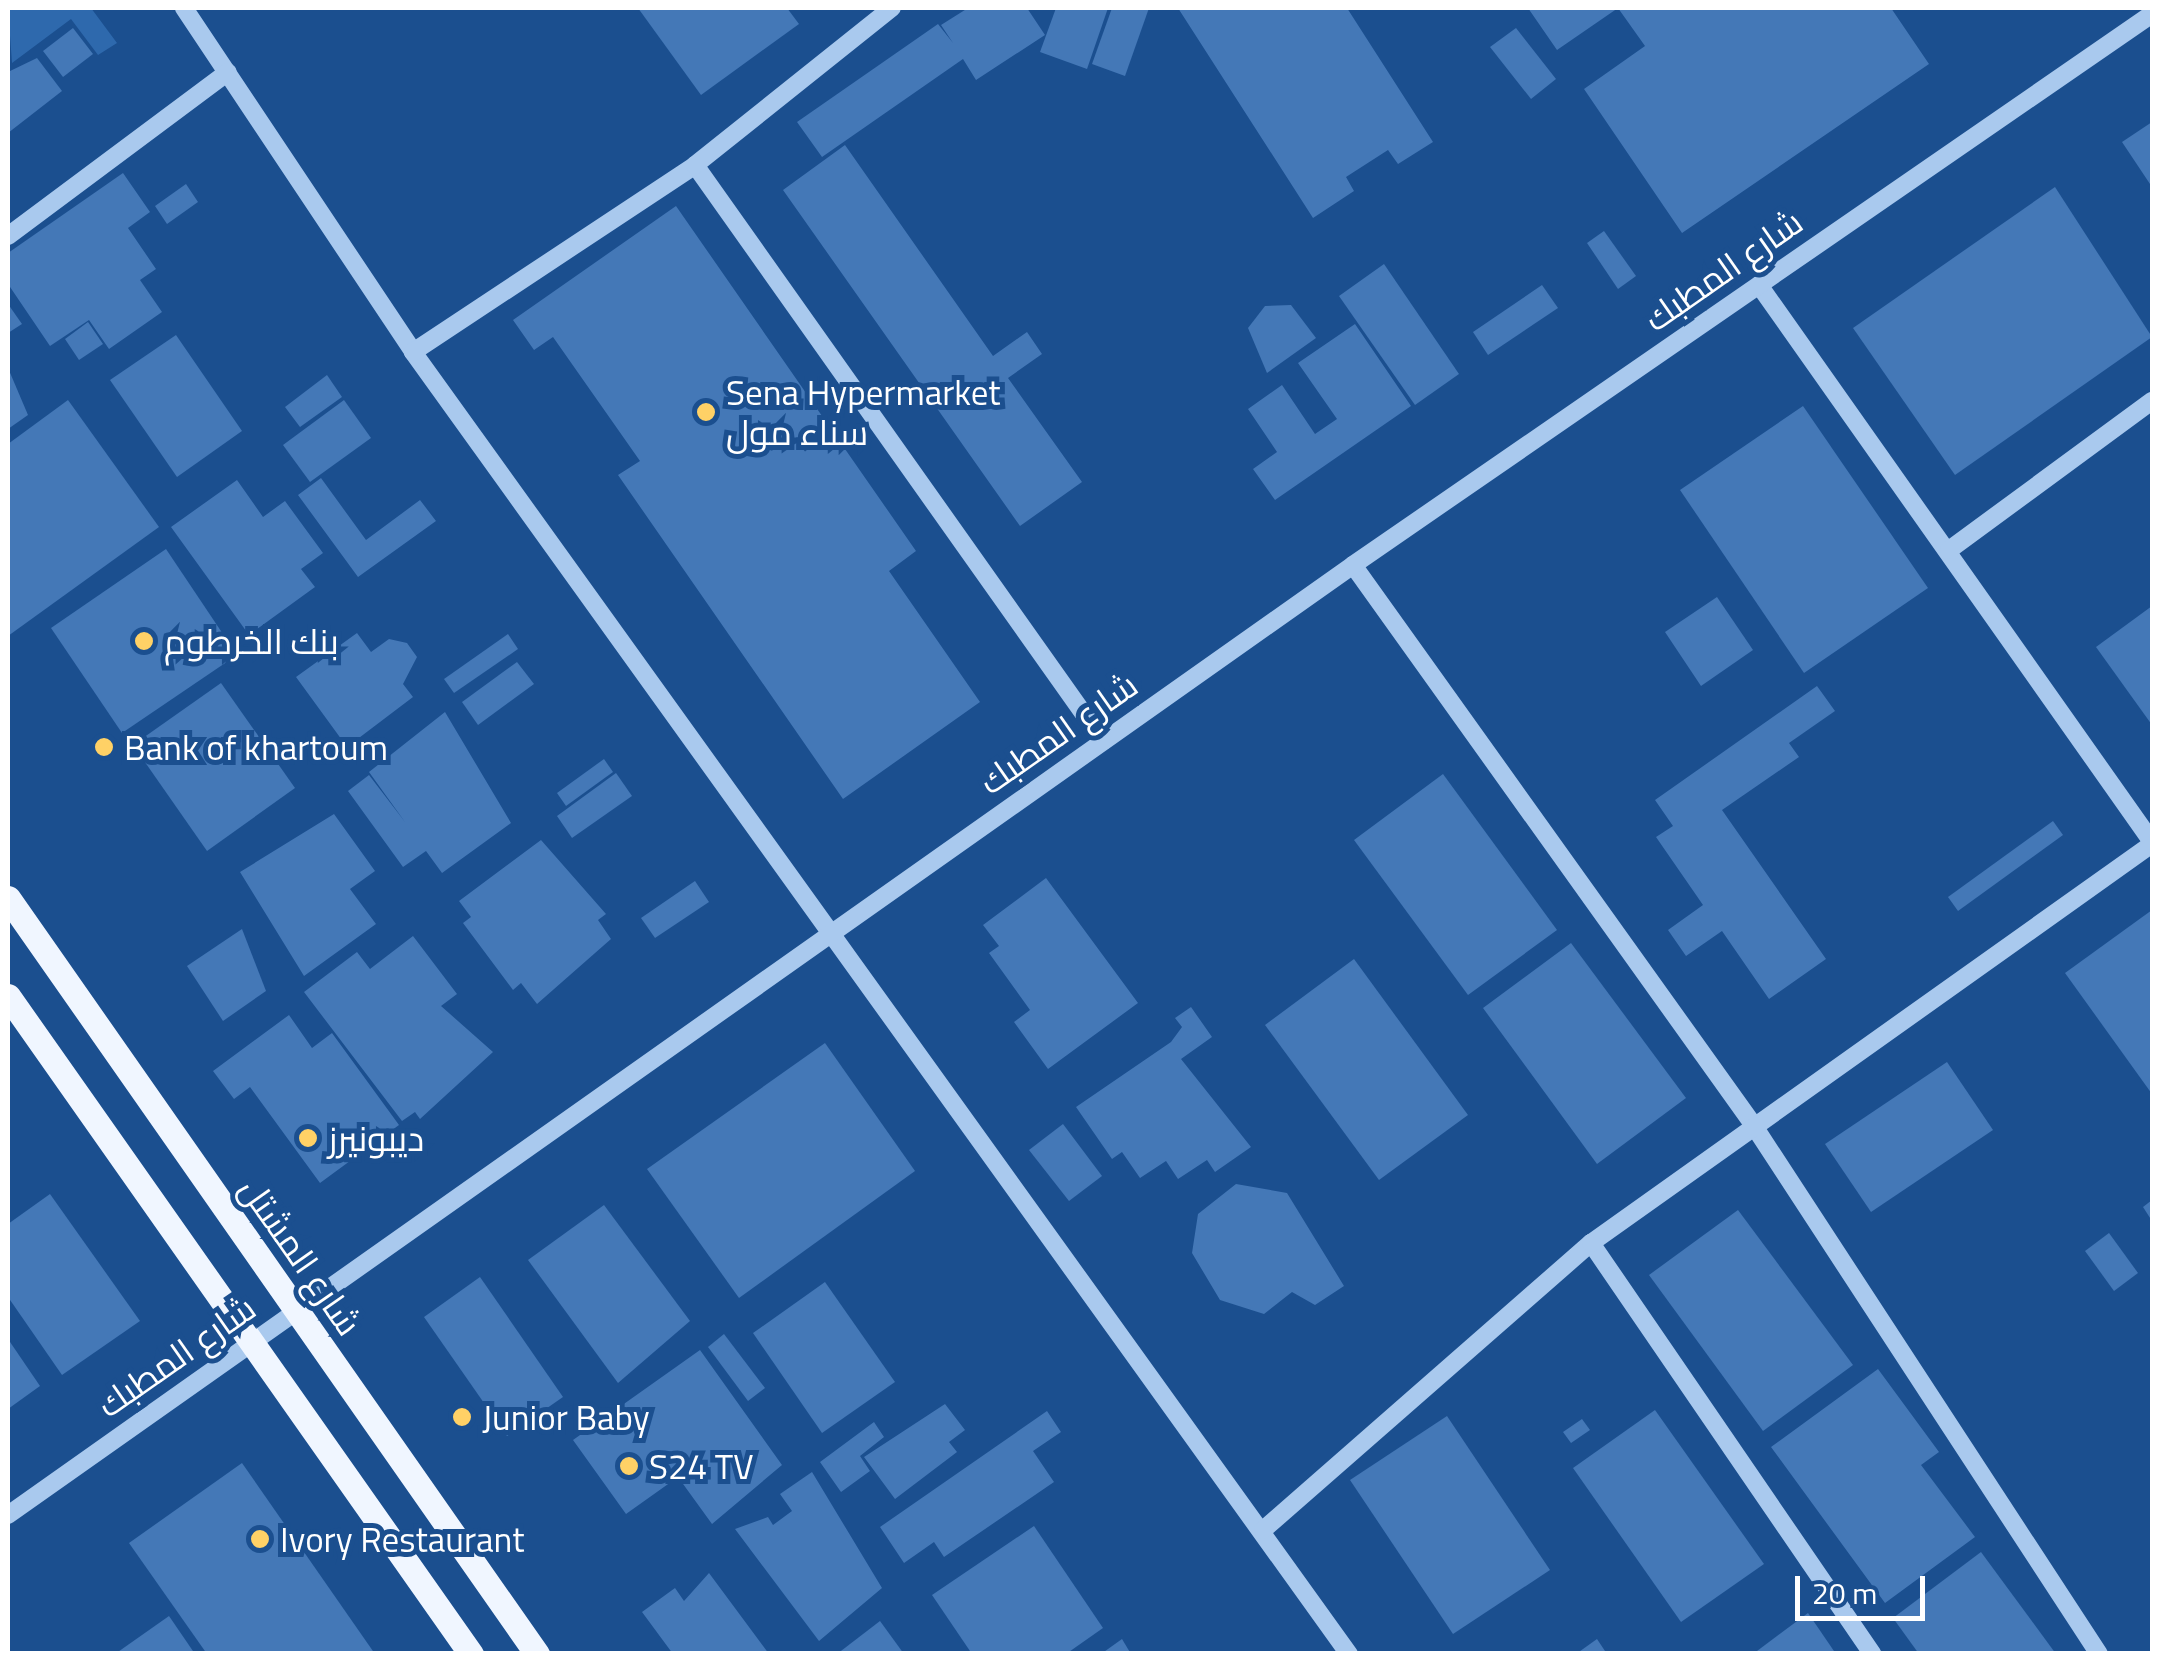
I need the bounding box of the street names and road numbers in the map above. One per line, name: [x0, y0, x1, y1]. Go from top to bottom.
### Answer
street label: شارع المطبك: [1636, 200, 1810, 340]
street label: شارع المطبك: [971, 663, 1145, 803]
street label: شارع المشتل: [231, 1169, 371, 1343]
street label: شارع المطبك: [89, 1286, 263, 1426]

